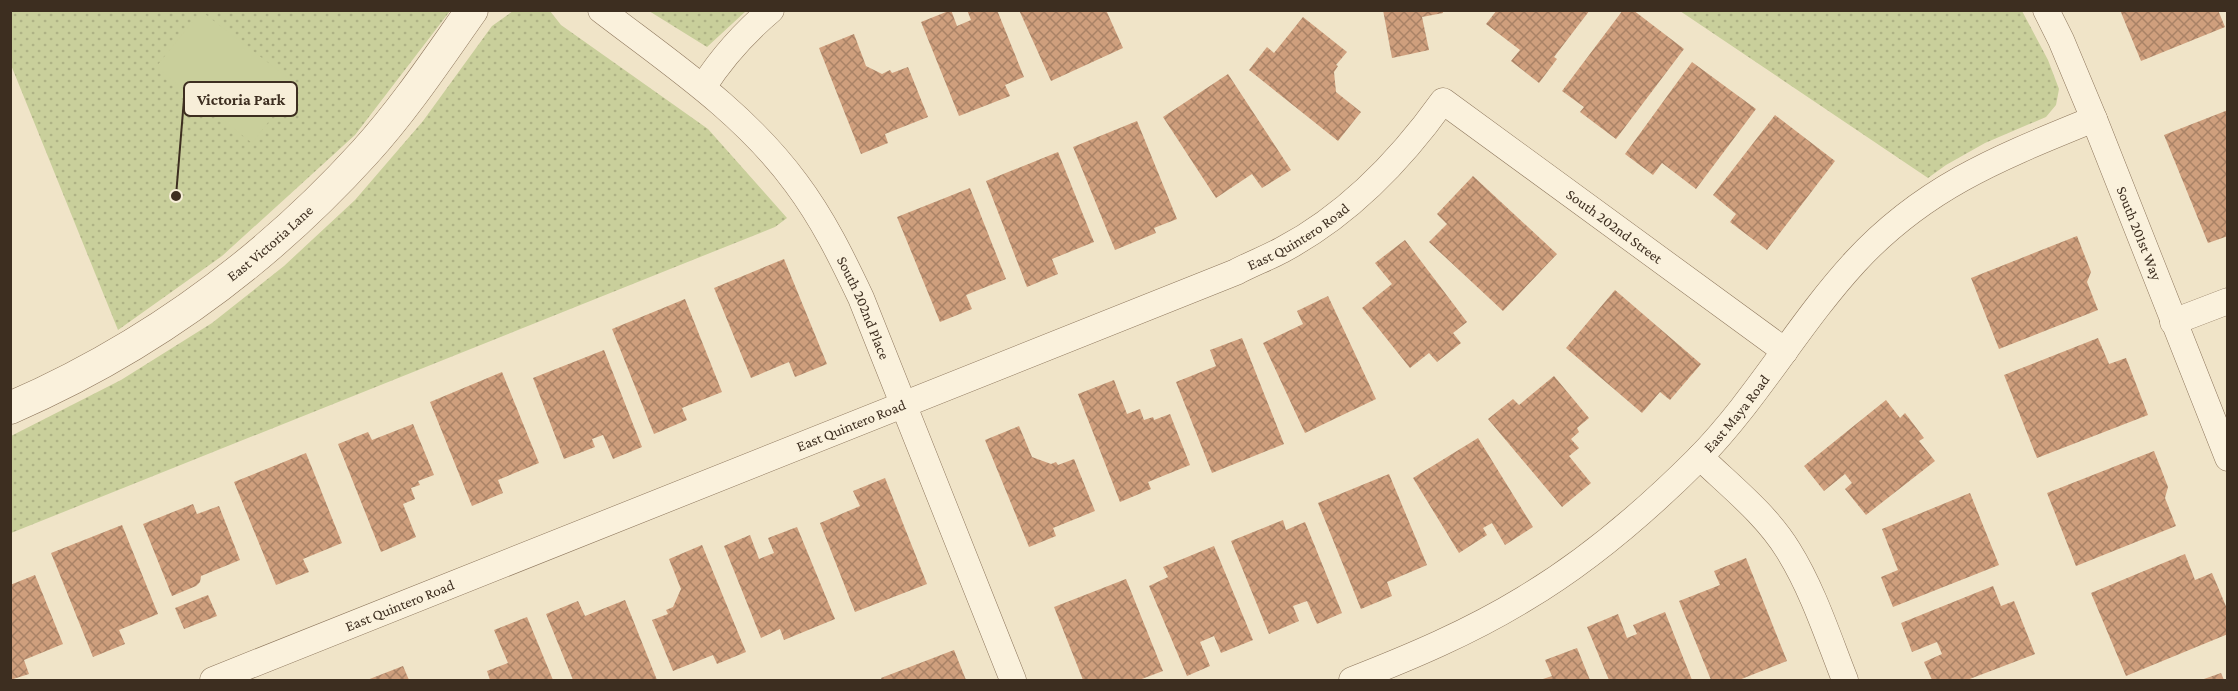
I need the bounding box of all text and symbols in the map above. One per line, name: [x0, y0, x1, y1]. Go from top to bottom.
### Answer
callout: Victoria Park: [184, 82, 297, 116]
text: Victoria Park: [196, 91, 285, 108]
street label: South 201st Way: [2113, 184, 2165, 283]
street label: South 202nd Street: [1563, 186, 1666, 267]
street label: East Quintero Road: [1245, 200, 1352, 273]
street label: East Victoria Lane: [224, 202, 316, 284]
street label: South 202nd Place: [834, 254, 893, 362]
street label: East Maya Road: [1701, 371, 1773, 456]
street label: East Quintero Road: [794, 397, 908, 454]
street label: East Quintero Road: [343, 577, 457, 634]

